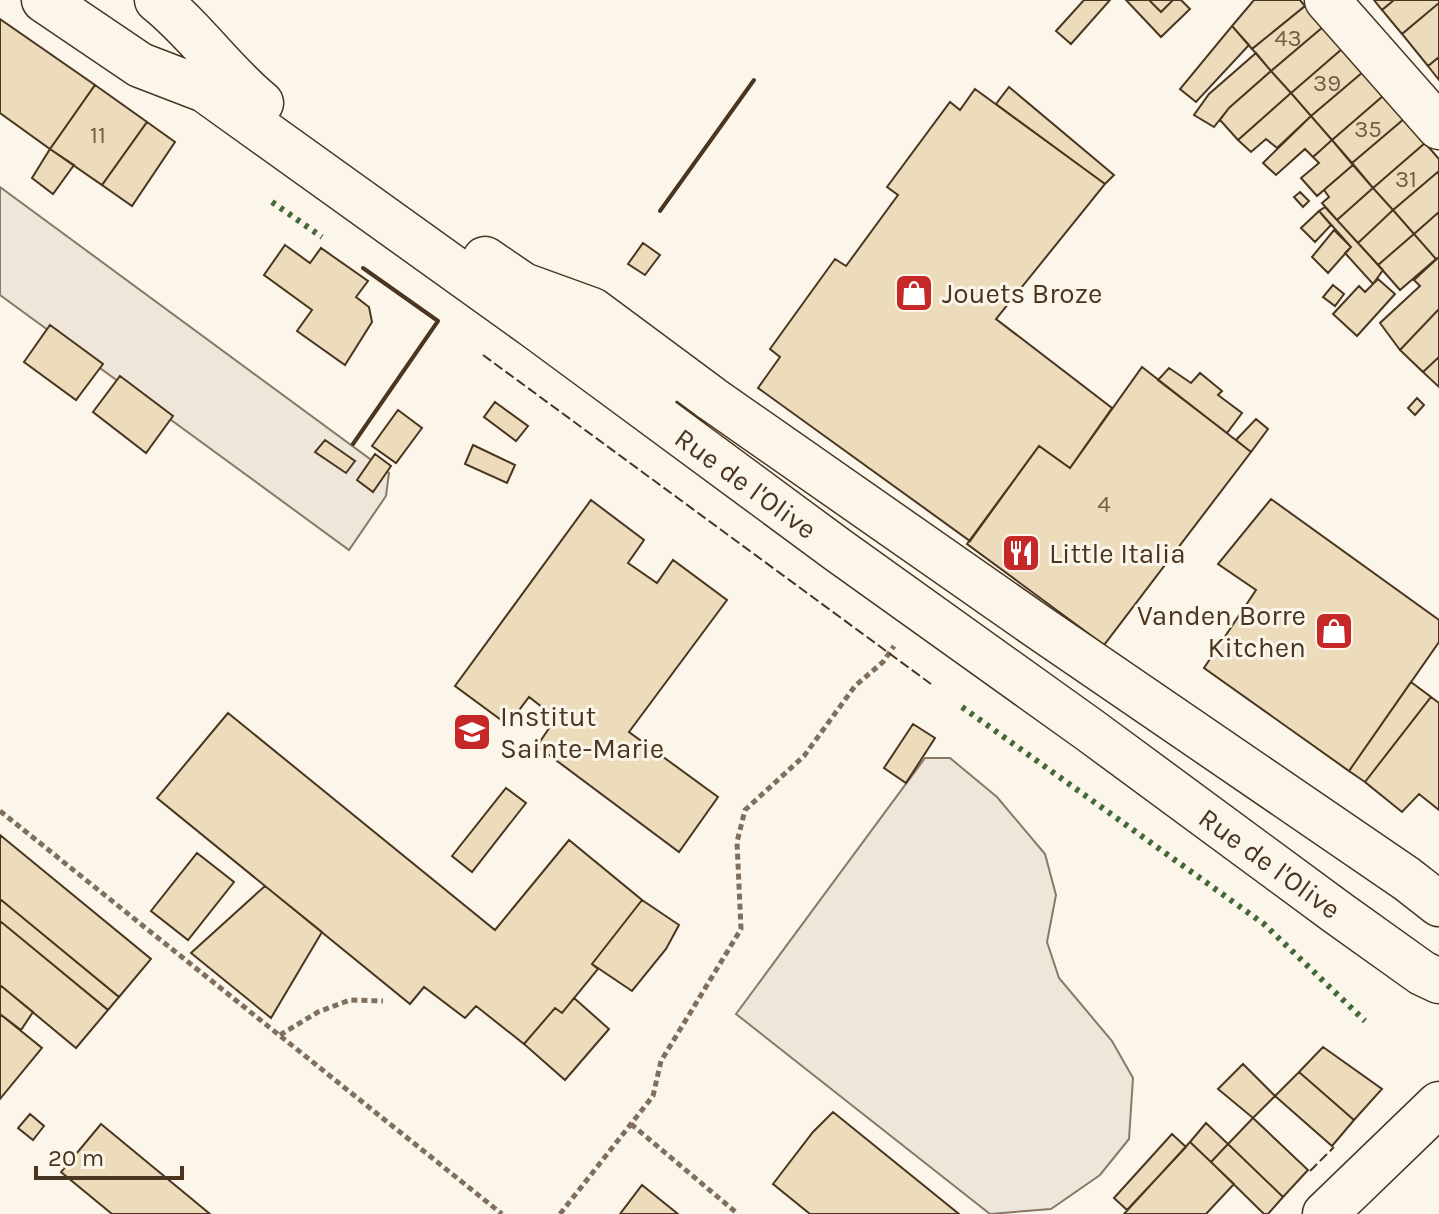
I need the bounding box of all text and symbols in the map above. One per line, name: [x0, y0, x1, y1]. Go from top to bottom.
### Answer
house number: 43: [1274, 24, 1302, 52]
house number: 39: [1313, 69, 1341, 97]
house number: 35: [1354, 115, 1382, 143]
house number: 11: [90, 121, 106, 149]
house number: 31: [1395, 165, 1417, 193]
shop icon: Jouets Broze: [893, 272, 935, 314]
place label: Jouets Broze: [942, 277, 1102, 310]
street label: Rue de l'Olive: [668, 421, 823, 546]
house number: 4: [1097, 490, 1111, 518]
restaurant icon: Little Italia: [1000, 532, 1042, 574]
place label: Little Italia: [1049, 537, 1186, 570]
place label: Vanden Borre Kitchen: [1137, 599, 1306, 664]
shop icon: Vanden Borre Kitchen: [1313, 610, 1355, 652]
place label: Institut Sainte-Marie: [500, 700, 664, 765]
school or university icon: Institut Sainte-Marie: [451, 711, 493, 753]
street label: Rue de l'Olive: [1192, 801, 1347, 926]
scale bar: [36, 1130, 182, 1180]
text: 20 m: [48, 1144, 104, 1172]

